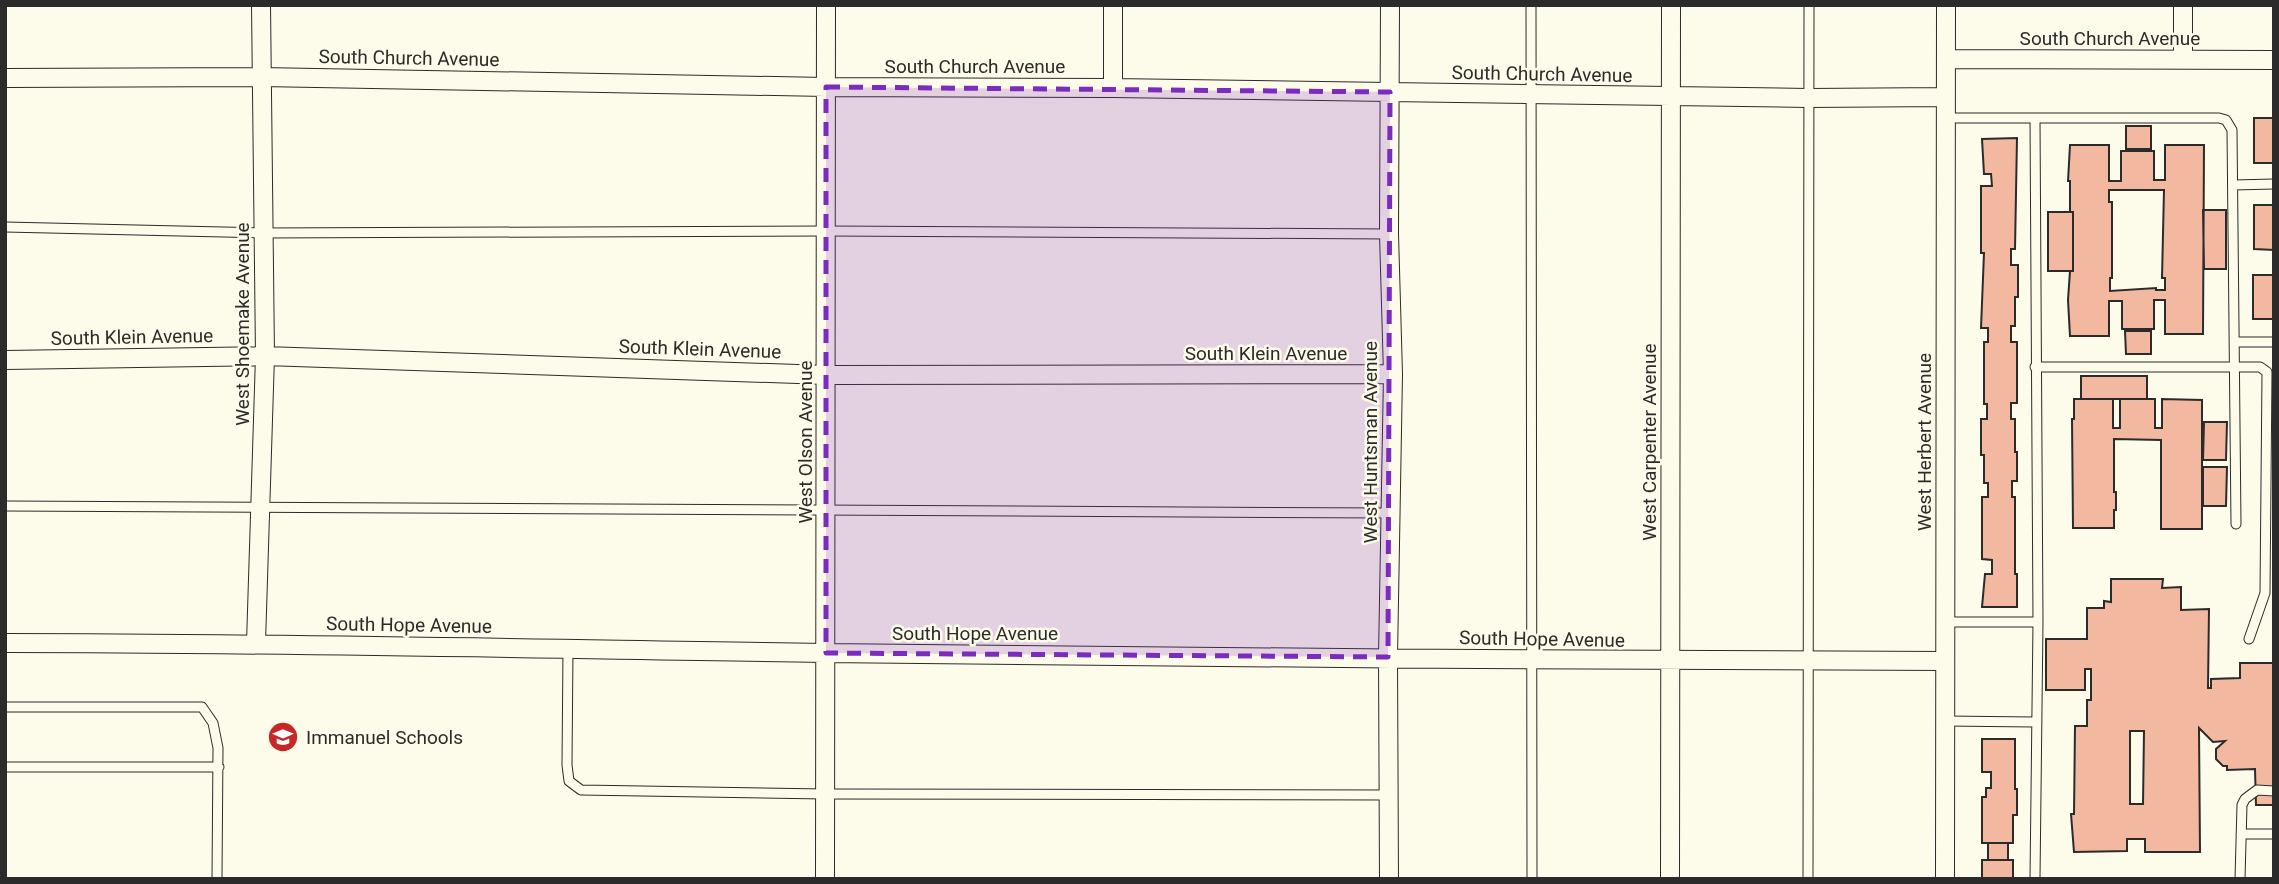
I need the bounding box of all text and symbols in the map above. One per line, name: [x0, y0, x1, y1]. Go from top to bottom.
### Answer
street label: South Church Avenue: [2020, 27, 2200, 50]
street label: South Church Avenue: [318, 45, 500, 71]
street label: South Church Avenue: [885, 55, 1065, 78]
street label: South Church Avenue: [1451, 61, 1633, 87]
street label: West Shoemake Avenue: [231, 222, 254, 426]
street label: South Klein Avenue: [51, 324, 213, 350]
street label: South Klein Avenue: [618, 335, 782, 363]
street label: West Huntsman Avenue: [1359, 341, 1382, 543]
street label: South Klein Avenue: [1185, 342, 1347, 365]
street label: West Carpenter Avenue: [1638, 343, 1661, 541]
street label: West Herbert Avenue: [1913, 353, 1936, 531]
street label: West Olson Avenue: [794, 360, 817, 524]
street label: South Hope Avenue: [326, 612, 492, 638]
street label: South Hope Avenue: [892, 622, 1058, 645]
street label: South Hope Avenue: [1459, 626, 1625, 652]
school or university icon: Immanuel Schools: [266, 720, 300, 754]
place label: Immanuel Schools: [306, 726, 463, 749]

